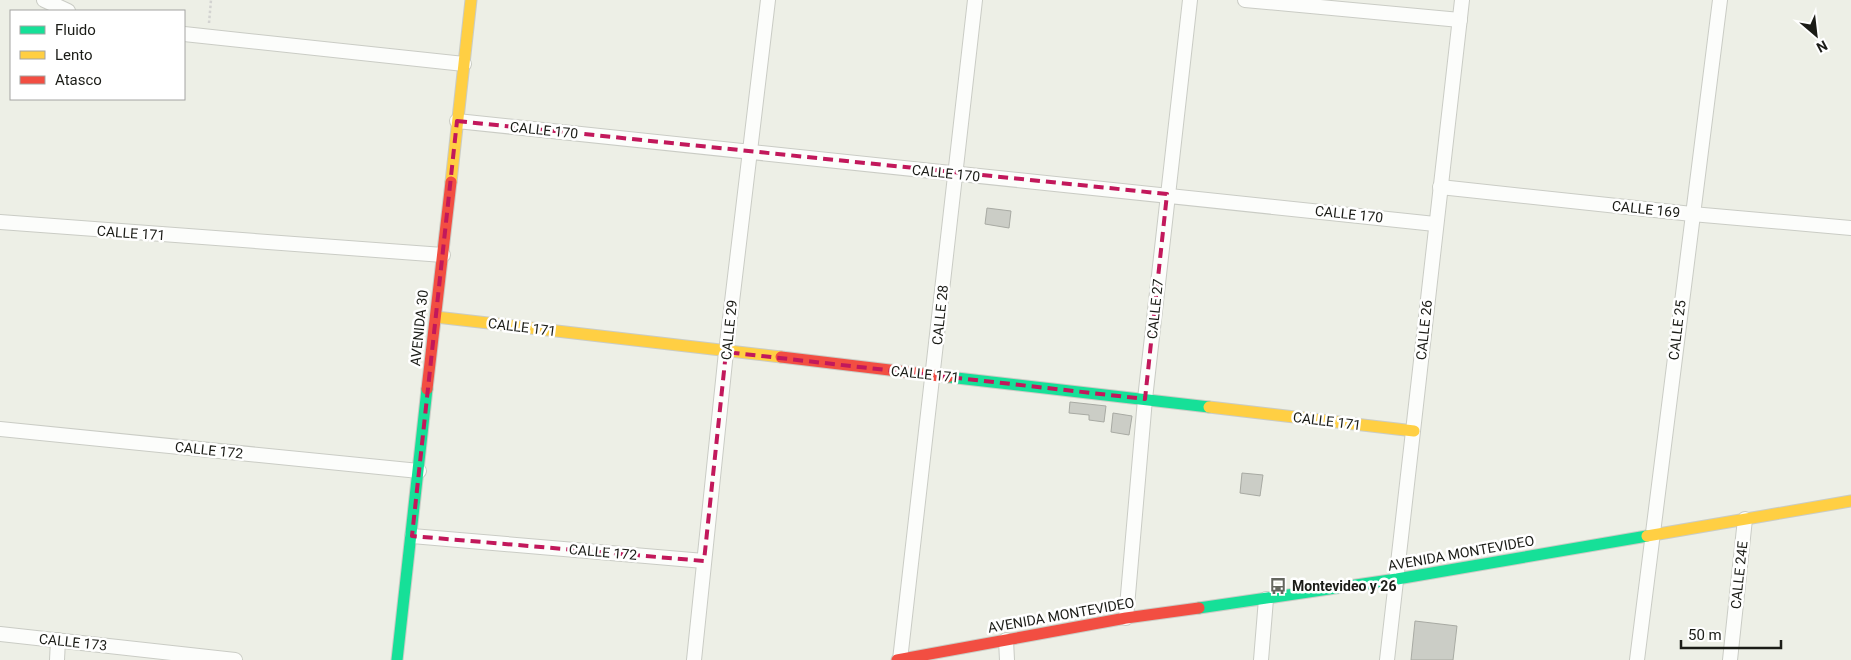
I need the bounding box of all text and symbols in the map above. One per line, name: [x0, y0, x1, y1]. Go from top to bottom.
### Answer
legend: [10, 10, 185, 100]
north arrow: [1791, 10, 1841, 60]
text: Fluido: [55, 21, 96, 39]
text: N: [1814, 37, 1830, 56]
text: Lento: [55, 46, 93, 64]
text: Atasco: [55, 71, 102, 89]
street label: CALLE 170: [509, 118, 579, 142]
street label: CALLE 170: [911, 161, 981, 185]
street label: CALLE 169: [1611, 197, 1681, 221]
street label: CALLE 170: [1314, 202, 1384, 226]
street label: CALLE 171: [96, 223, 166, 243]
street label: CALLE 27: [1144, 278, 1166, 340]
street label: CALLE 28: [929, 284, 951, 346]
street label: AVENIDA 30: [407, 289, 431, 367]
street label: CALLE 29: [718, 299, 740, 361]
street label: CALLE 26: [1413, 299, 1435, 361]
street label: CALLE 25: [1665, 299, 1689, 361]
street label: CALLE 171: [487, 315, 557, 339]
street label: CALLE 171: [890, 362, 960, 386]
street label: CALLE 171: [1292, 409, 1362, 433]
street label: CALLE 172: [174, 438, 244, 462]
street label: AVENIDA MONTEVIDEO: [1387, 532, 1535, 574]
street label: CALLE 24E: [1727, 540, 1751, 610]
street label: CALLE 172: [568, 541, 638, 563]
bus stop icon: Montevideo y 26: [1268, 576, 1288, 596]
place label: Montevideo y 26: [1292, 578, 1396, 594]
street label: AVENIDA MONTEVIDEO: [987, 594, 1135, 636]
scale bar: [1681, 618, 1781, 650]
text: 50 m: [1688, 626, 1722, 644]
street label: CALLE 173: [38, 630, 108, 654]

